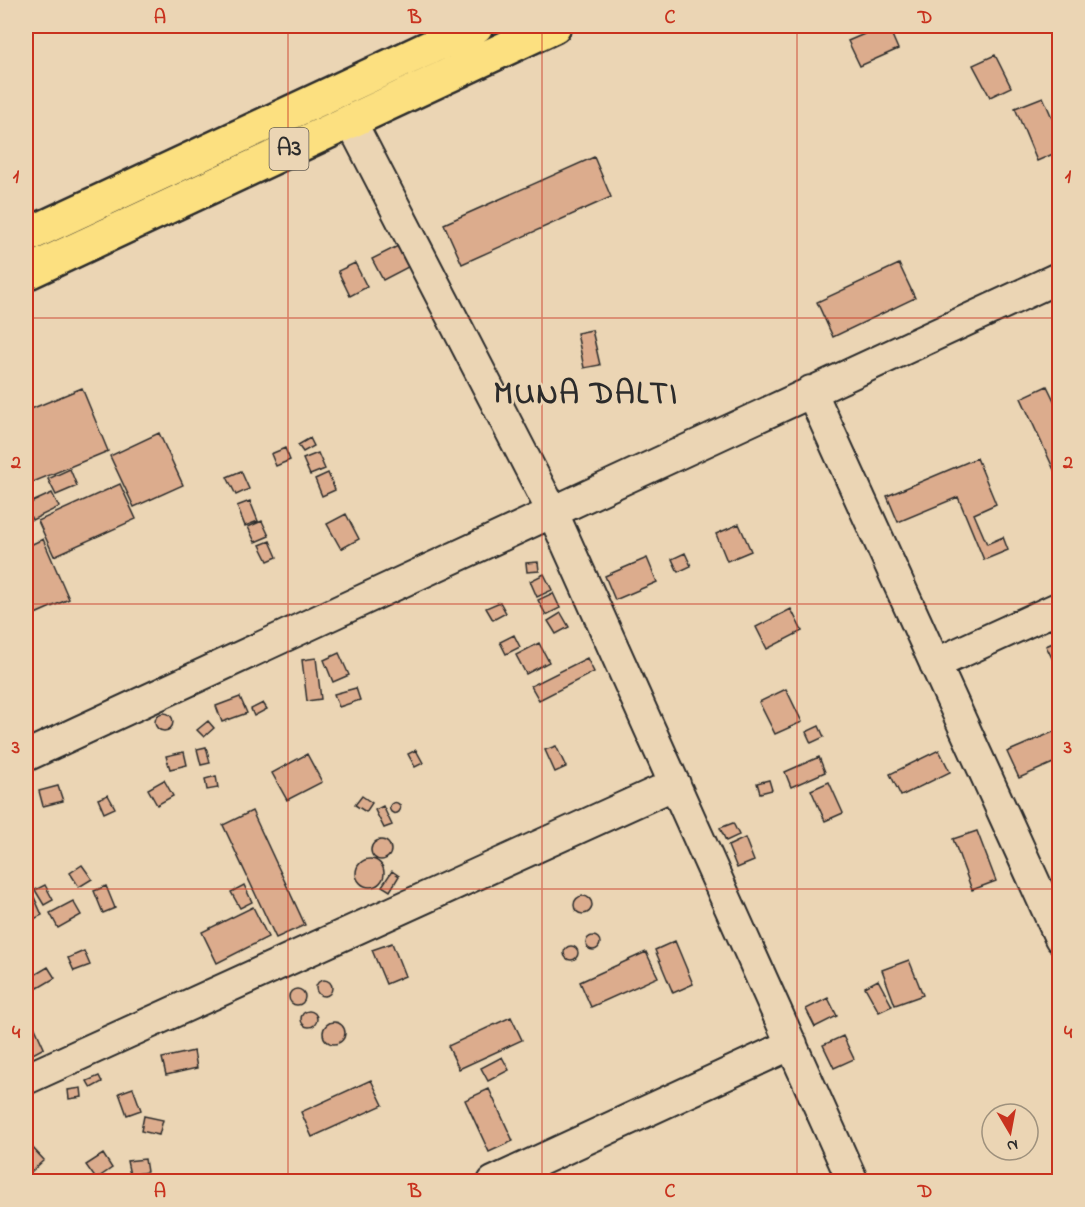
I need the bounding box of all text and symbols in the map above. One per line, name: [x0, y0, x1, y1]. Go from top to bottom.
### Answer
text: A: [154, 4, 166, 33]
text: B: [407, 4, 422, 33]
text: C: [665, 4, 676, 33]
text: D: [917, 4, 932, 33]
road number: A3: [270, 128, 308, 170]
text: 1: [13, 163, 20, 192]
text: 1: [1065, 163, 1072, 192]
district label: MUNA DALTI: [494, 372, 678, 419]
text: 2: [10, 449, 21, 478]
text: 2: [1062, 449, 1073, 478]
text: 3: [11, 734, 20, 763]
text: 3: [1063, 734, 1072, 763]
text: 4: [12, 1019, 21, 1048]
text: 4: [1064, 1019, 1073, 1048]
north arrow: [980, 1102, 1040, 1162]
text: N: [1005, 1132, 1020, 1158]
text: A: [154, 1178, 166, 1207]
text: B: [407, 1178, 422, 1207]
text: C: [665, 1178, 676, 1207]
text: D: [917, 1178, 932, 1207]

